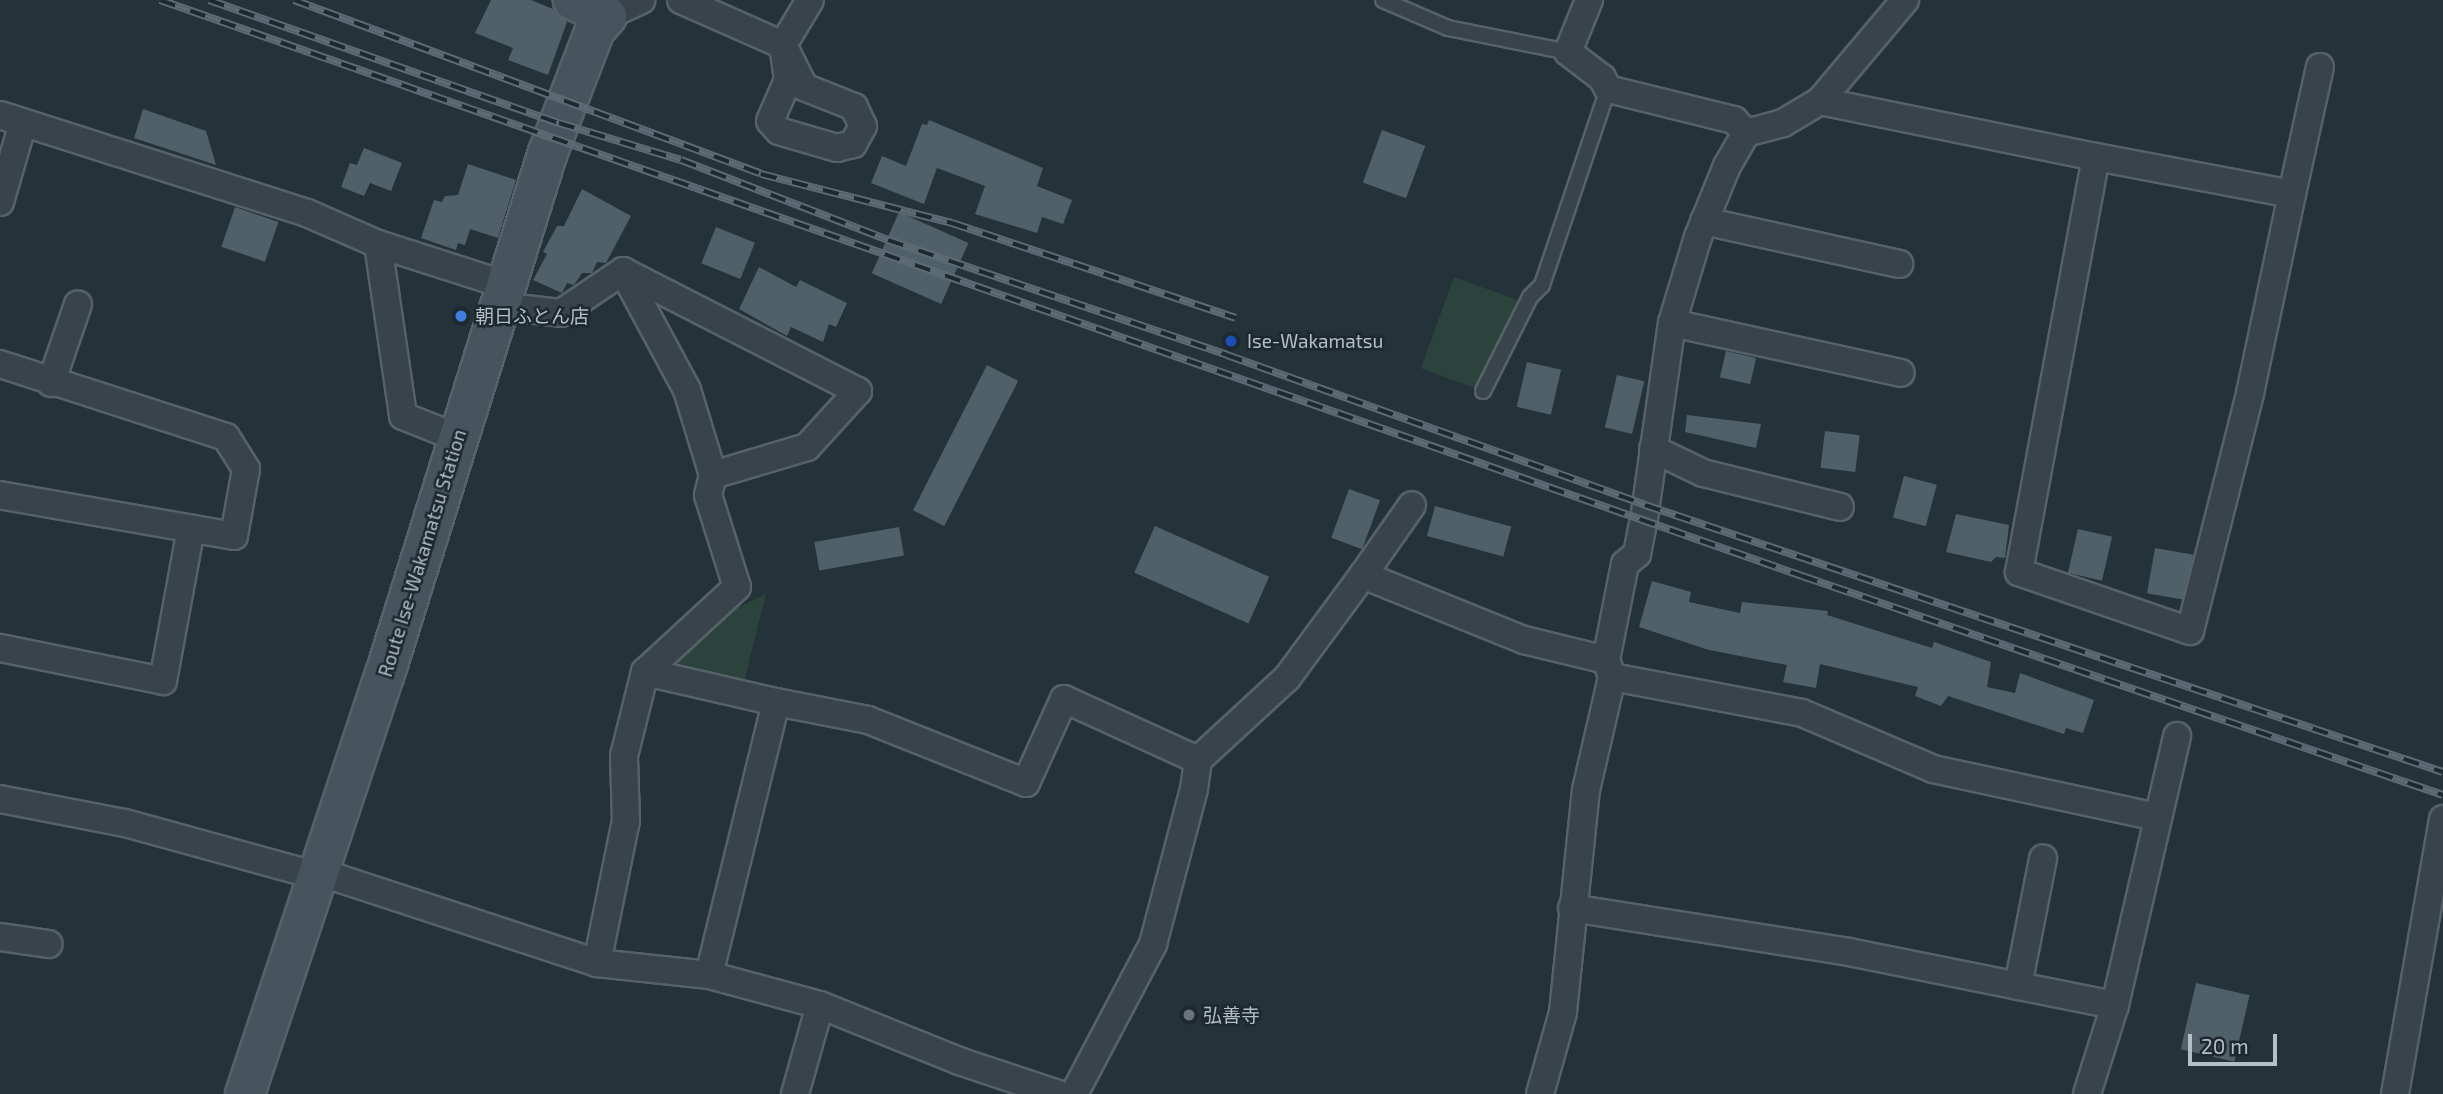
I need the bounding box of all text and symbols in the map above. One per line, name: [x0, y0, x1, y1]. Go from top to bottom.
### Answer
place label: 朝日ふとん店: [475, 305, 589, 327]
marker: 朝日ふとん店: [453, 308, 469, 324]
place label: Ise-Wakamatsu: [1247, 330, 1383, 352]
marker: Ise-Wakamatsu: [1221, 331, 1241, 351]
street label: Route Ise-Wakamatsu Station: [373, 427, 471, 679]
place label: 弘善寺: [1203, 1004, 1260, 1026]
marker: 弘善寺: [1181, 1007, 1197, 1023]
scale bar: [2191, 1020, 2280, 1064]
text: 20 m: [2201, 1033, 2249, 1058]

